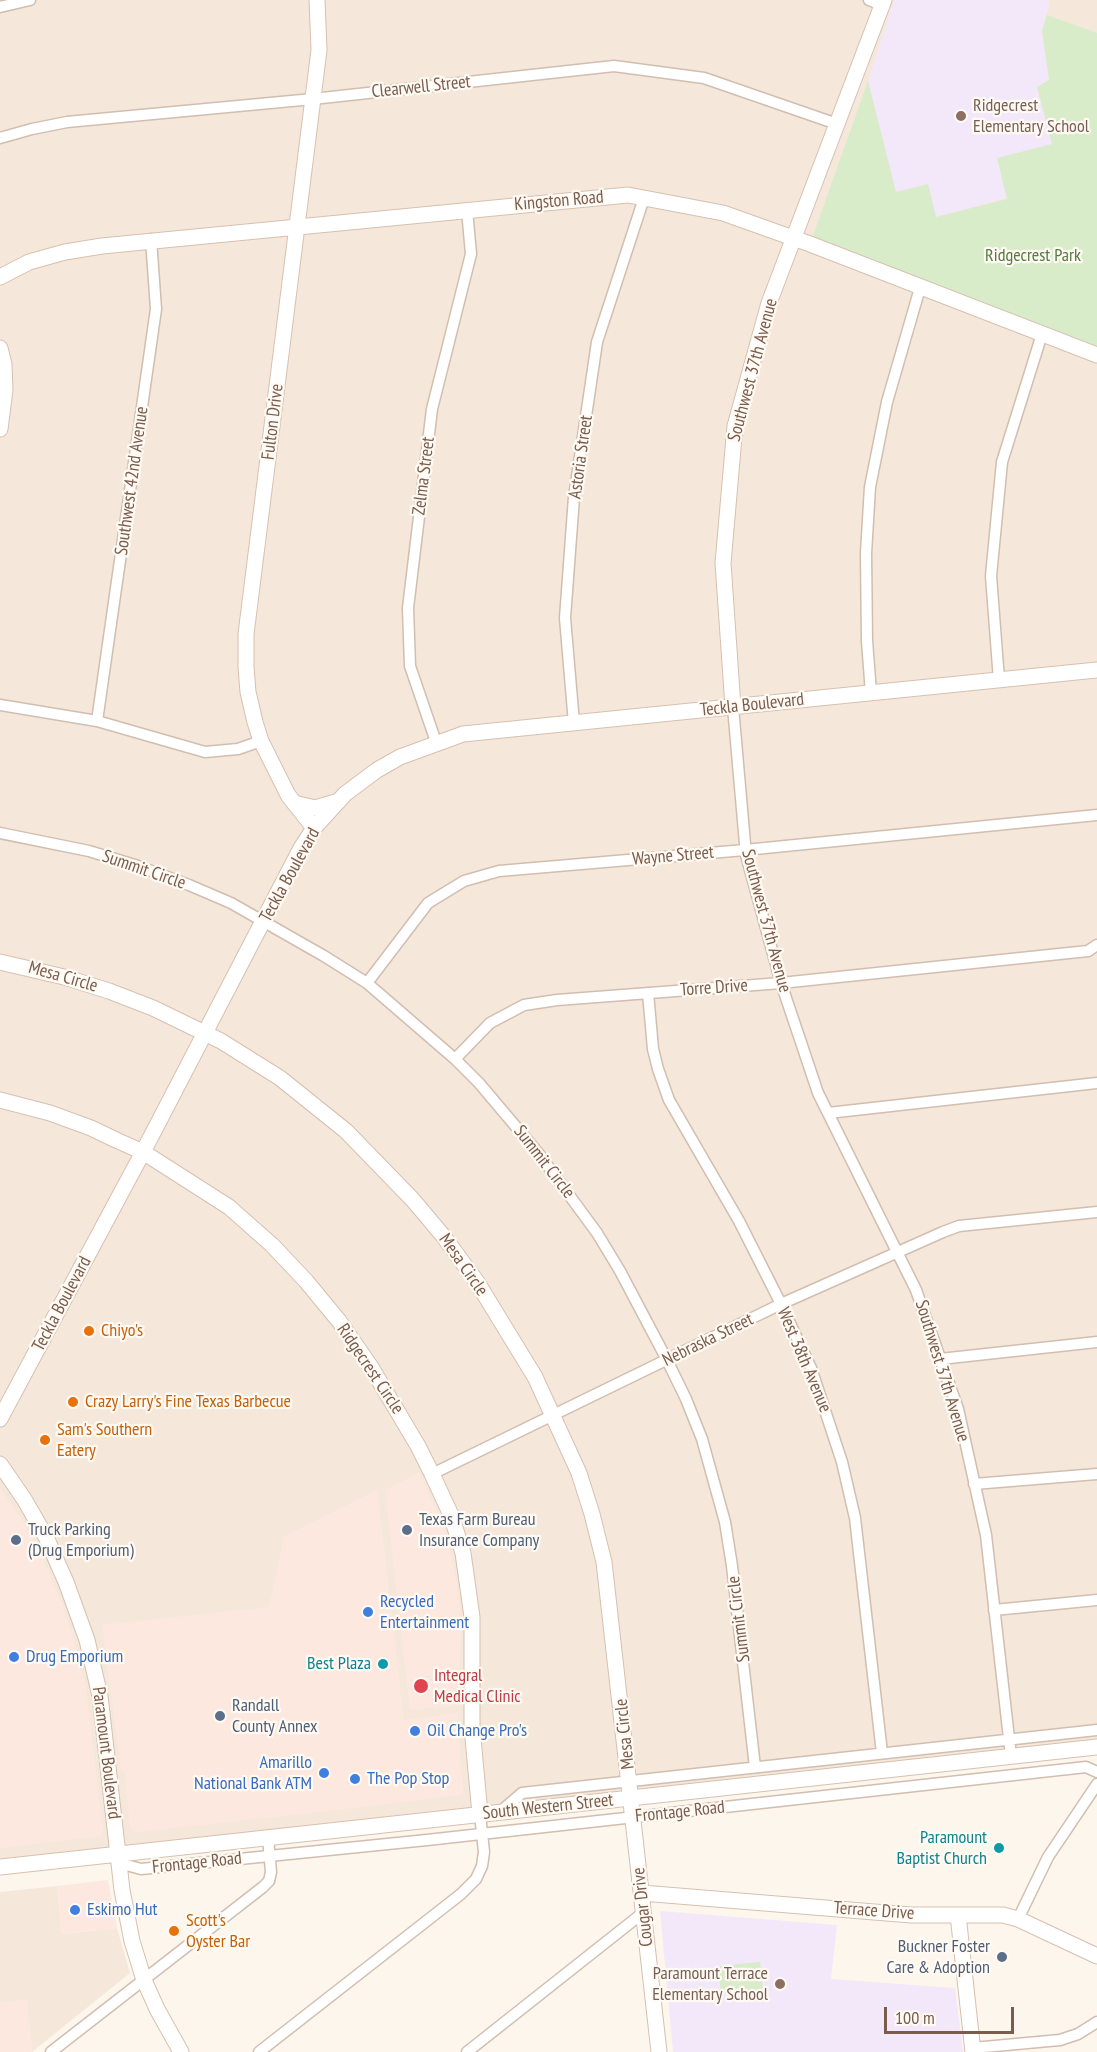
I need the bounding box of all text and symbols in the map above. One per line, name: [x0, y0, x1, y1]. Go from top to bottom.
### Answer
street label: Clearwell Street: [370, 71, 472, 103]
place label: Ridgecrest Elementary School: [973, 95, 1089, 138]
marker: Ridgecrest Elementary School: [954, 109, 968, 123]
street label: Kingston Road: [513, 186, 605, 216]
park label: Ridgecrest Park: [985, 245, 1081, 267]
street label: Southwest 37th Avenue: [724, 296, 782, 444]
street label: Fulton Drive: [258, 383, 288, 461]
street label: Southwest 42nd Avenue: [111, 405, 153, 557]
street label: Astoria Street: [564, 414, 598, 500]
street label: Zelma Street: [408, 436, 440, 516]
street label: Teckla Boulevard: [699, 689, 805, 721]
street label: Teckla Boulevard: [255, 824, 325, 926]
street label: Wayne Street: [631, 842, 715, 870]
street label: Summit Circle: [99, 846, 189, 894]
street label: Southwest 37th Avenue: [737, 847, 795, 995]
street label: Mesa Circle: [26, 957, 100, 997]
street label: Torre Drive: [679, 975, 749, 1001]
street label: Summit Circle: [509, 1121, 579, 1203]
street label: Mesa Circle: [434, 1230, 492, 1300]
street label: Teckla Boulevard: [28, 1253, 96, 1355]
street label: Southwest 37th Avenue: [910, 1297, 974, 1445]
street label: West 38th Avenue: [772, 1304, 836, 1416]
street label: Nebraska Street: [659, 1309, 757, 1371]
place label: Chiyo's: [101, 1320, 143, 1342]
street label: Ridgecrest Circle: [332, 1320, 408, 1418]
marker: Chiyo's: [82, 1324, 96, 1338]
place label: Crazy Larry's Fine Texas Barbecue: [85, 1391, 291, 1413]
marker: Crazy Larry's Fine Texas Barbecue: [66, 1395, 80, 1409]
place label: Sam's Southern Eatery: [57, 1419, 152, 1462]
marker: Sam's Southern Eatery: [38, 1433, 52, 1447]
place label: Texas Farm Bureau Insurance Company: [419, 1509, 539, 1552]
place label: Truck Parking (Drug Emporium): [28, 1519, 134, 1562]
marker: Texas Farm Bureau Insurance Company: [400, 1523, 414, 1537]
marker: Truck Parking (Drug Emporium): [9, 1533, 23, 1547]
street label: Summit Circle: [723, 1575, 755, 1663]
place label: Recycled Entertainment: [380, 1591, 469, 1634]
marker: Recycled Entertainment: [361, 1605, 375, 1619]
place label: Drug Emporium: [26, 1646, 123, 1668]
marker: Drug Emporium: [7, 1650, 21, 1664]
place label: Best Plaza: [307, 1653, 371, 1675]
marker: Best Plaza: [376, 1657, 390, 1671]
place label: Integral Medical Clinic: [434, 1665, 521, 1708]
marker: Integral Medical Clinic: [412, 1677, 430, 1695]
street label: Paramount Boulevard: [87, 1686, 125, 1820]
place label: Randall County Annex: [232, 1695, 317, 1738]
street label: Mesa Circle: [611, 1698, 639, 1770]
marker: Randall County Annex: [213, 1709, 227, 1723]
place label: Oil Change Pro's: [427, 1720, 527, 1742]
marker: Oil Change Pro's: [408, 1724, 422, 1738]
place label: Amarillo National Bank ATM: [194, 1752, 312, 1794]
marker: Amarillo National Bank ATM: [317, 1766, 331, 1780]
place label: The Pop Stop: [367, 1768, 449, 1790]
marker: The Pop Stop: [348, 1772, 362, 1786]
street label: South Western Street: [482, 1789, 614, 1825]
street label: Frontage Road: [634, 1797, 726, 1827]
place label: Paramount Baptist Church: [897, 1827, 987, 1870]
marker: Paramount Baptist Church: [992, 1841, 1006, 1855]
street label: Frontage Road: [151, 1848, 243, 1878]
street label: Cougar Drive: [628, 1866, 658, 1948]
street label: Terrace Drive: [833, 1897, 915, 1925]
place label: Eskimo Hut: [87, 1899, 157, 1921]
marker: Eskimo Hut: [68, 1903, 82, 1917]
place label: Scott's Oyster Bar: [186, 1910, 250, 1952]
marker: Scott's Oyster Bar: [167, 1924, 181, 1938]
place label: Buckner Foster Care & Adoption: [887, 1936, 990, 1978]
marker: Buckner Foster Care & Adoption: [995, 1950, 1009, 1964]
place label: Paramount Terrace Elementary School: [652, 1963, 768, 2006]
marker: Paramount Terrace Elementary School: [773, 1977, 787, 1991]
scale bar: [887, 1995, 1018, 2033]
text: 100 m: [895, 2006, 935, 2029]

